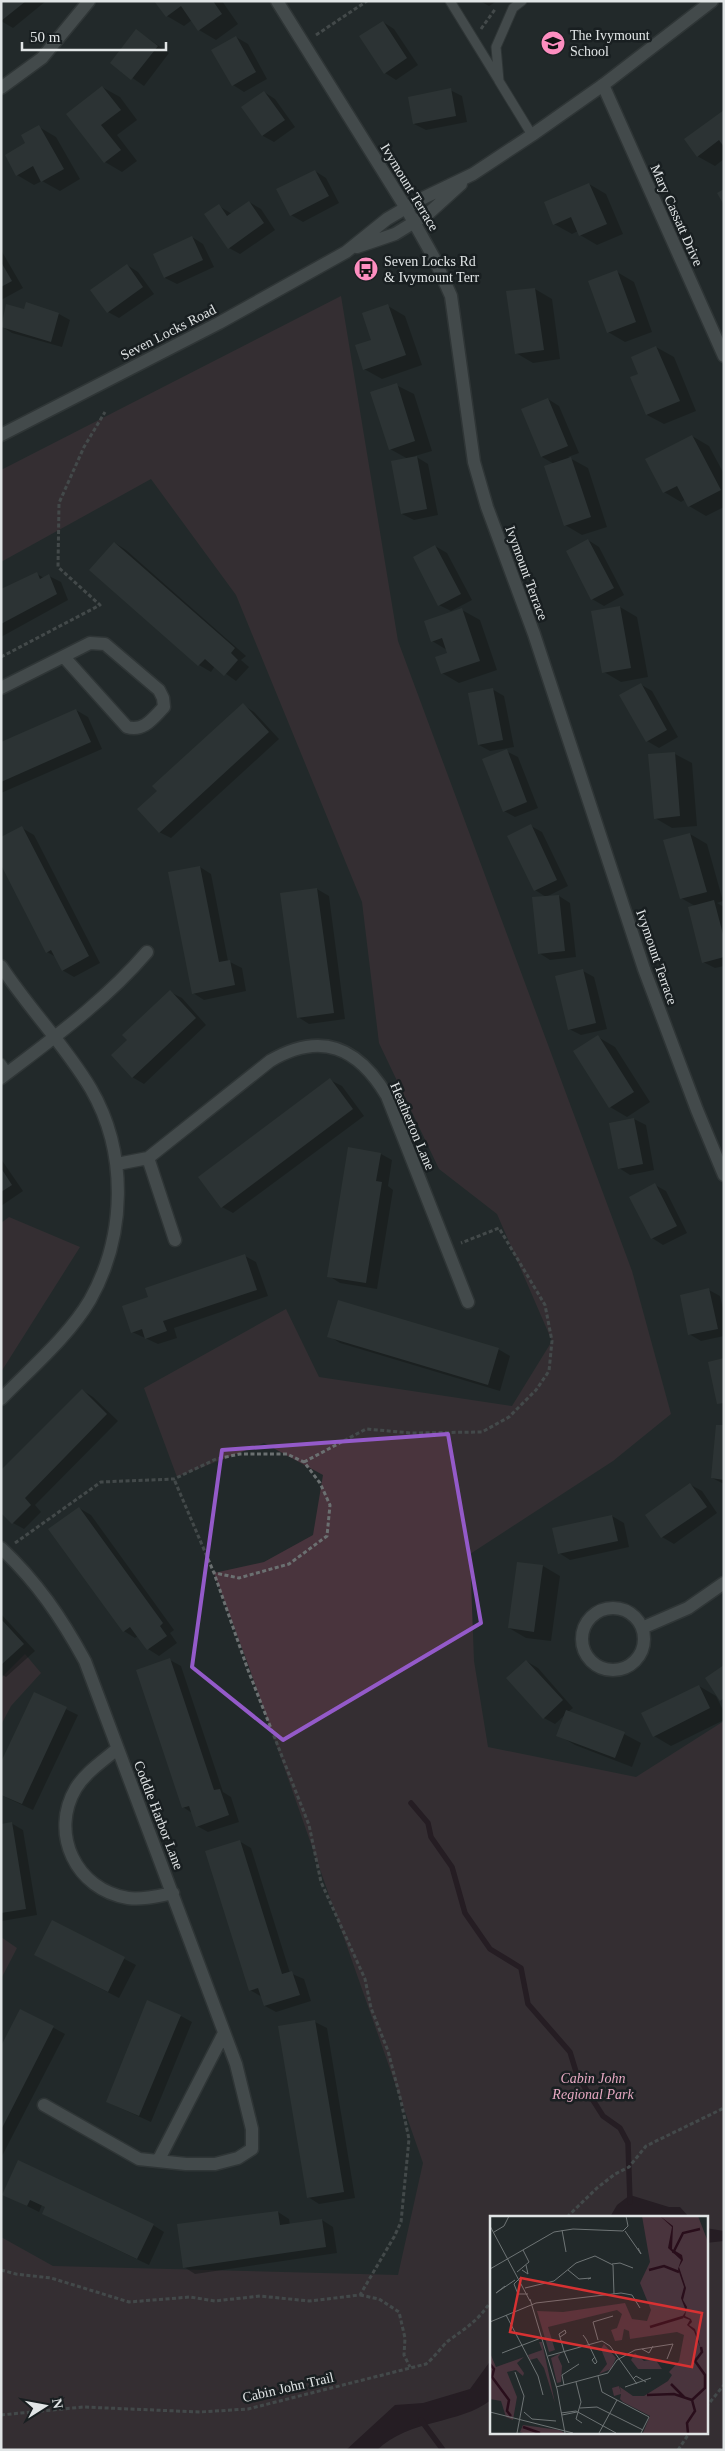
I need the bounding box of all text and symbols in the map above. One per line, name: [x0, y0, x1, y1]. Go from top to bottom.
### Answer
scale bar: [22, 20, 166, 52]
place label: The Ivymount School: [570, 28, 650, 59]
text: 50 m: [30, 29, 61, 45]
school or university icon: The Ivymount School: [540, 30, 566, 56]
street label: Ivymount Terrace: [378, 141, 442, 234]
street label: Mary Cassatt Drive: [647, 162, 706, 268]
place label: Seven Locks Rd & Ivymount Terr: [384, 254, 480, 285]
bus stop icon: Seven Locks Rd & Ivymount Terr: [353, 256, 379, 282]
street label: Seven Locks Road: [118, 302, 218, 363]
street label: Ivymount Terrace: [502, 524, 551, 622]
street label: Ivymount Terrace: [633, 908, 680, 1007]
street label: Heatherton Lane: [387, 1080, 438, 1172]
street label: Coddle Harbor Lane: [131, 1759, 186, 1872]
park label: Cabin John Regional Park: [551, 2071, 634, 2102]
inset map: [490, 2216, 708, 2434]
street label: Cabin John Trail: [241, 2370, 335, 2405]
north arrow: [20, 2381, 70, 2431]
text: N: [49, 2397, 66, 2410]

